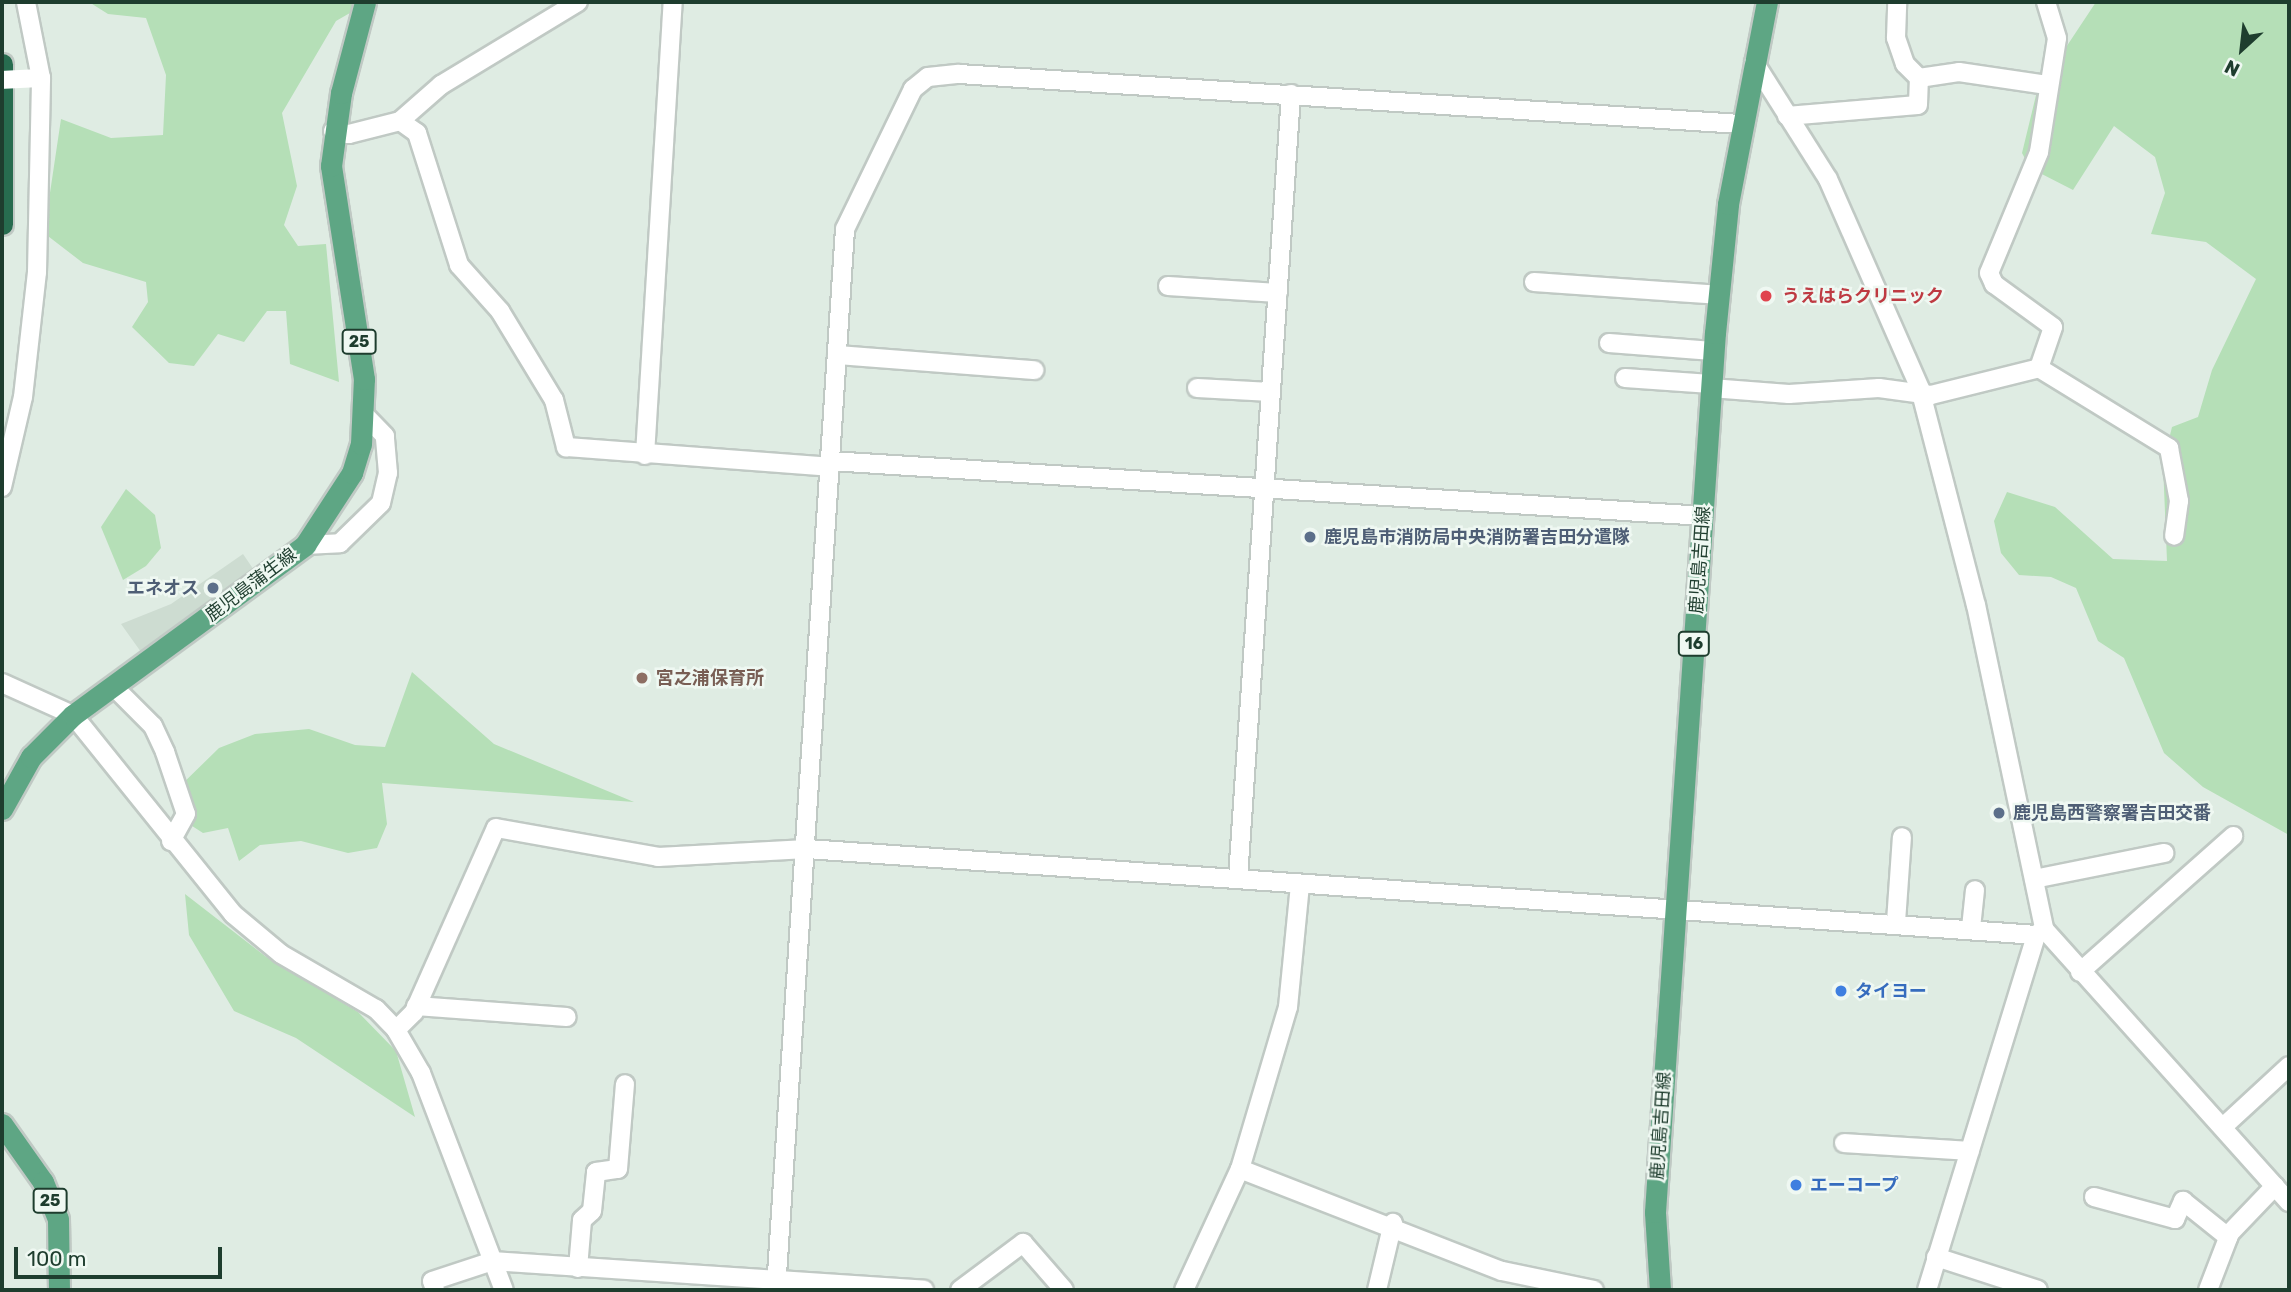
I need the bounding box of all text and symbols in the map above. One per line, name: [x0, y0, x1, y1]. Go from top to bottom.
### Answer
north arrow: [2207, 14, 2277, 84]
text: N: [2221, 55, 2244, 82]
place label: うえはらクリニック: [1782, 285, 1944, 307]
marker: うえはらクリニック: [1756, 286, 1776, 306]
road number: 25: [342, 330, 376, 354]
street label: 鹿児島吉田線: [1685, 505, 1715, 615]
place label: 鹿児島市消防局中央消防署吉田分遣隊: [1324, 526, 1630, 548]
marker: 鹿児島市消防局中央消防署吉田分遣隊: [1302, 529, 1318, 545]
street label: 鹿児島蒲生線: [201, 544, 301, 626]
place label: エネオス: [127, 577, 199, 599]
marker: エネオス: [205, 580, 221, 596]
road number: 16: [1676, 632, 1712, 656]
place label: 宮之浦保育所: [656, 667, 764, 689]
marker: 宮之浦保育所: [634, 670, 650, 686]
place label: 鹿児島西警察署吉田交番: [2013, 802, 2211, 824]
marker: 鹿児島西警察署吉田交番: [1991, 805, 2007, 821]
place label: タイヨー: [1855, 980, 1927, 1002]
marker: タイヨー: [1833, 983, 1849, 999]
street label: 鹿児島吉田線: [1646, 1071, 1676, 1181]
place label: エーコープ: [1810, 1174, 1900, 1196]
marker: エーコープ: [1788, 1177, 1804, 1193]
road number: 25: [32, 1189, 68, 1214]
scale bar: [18, 1232, 226, 1276]
text: 100 m: [27, 1246, 86, 1271]

